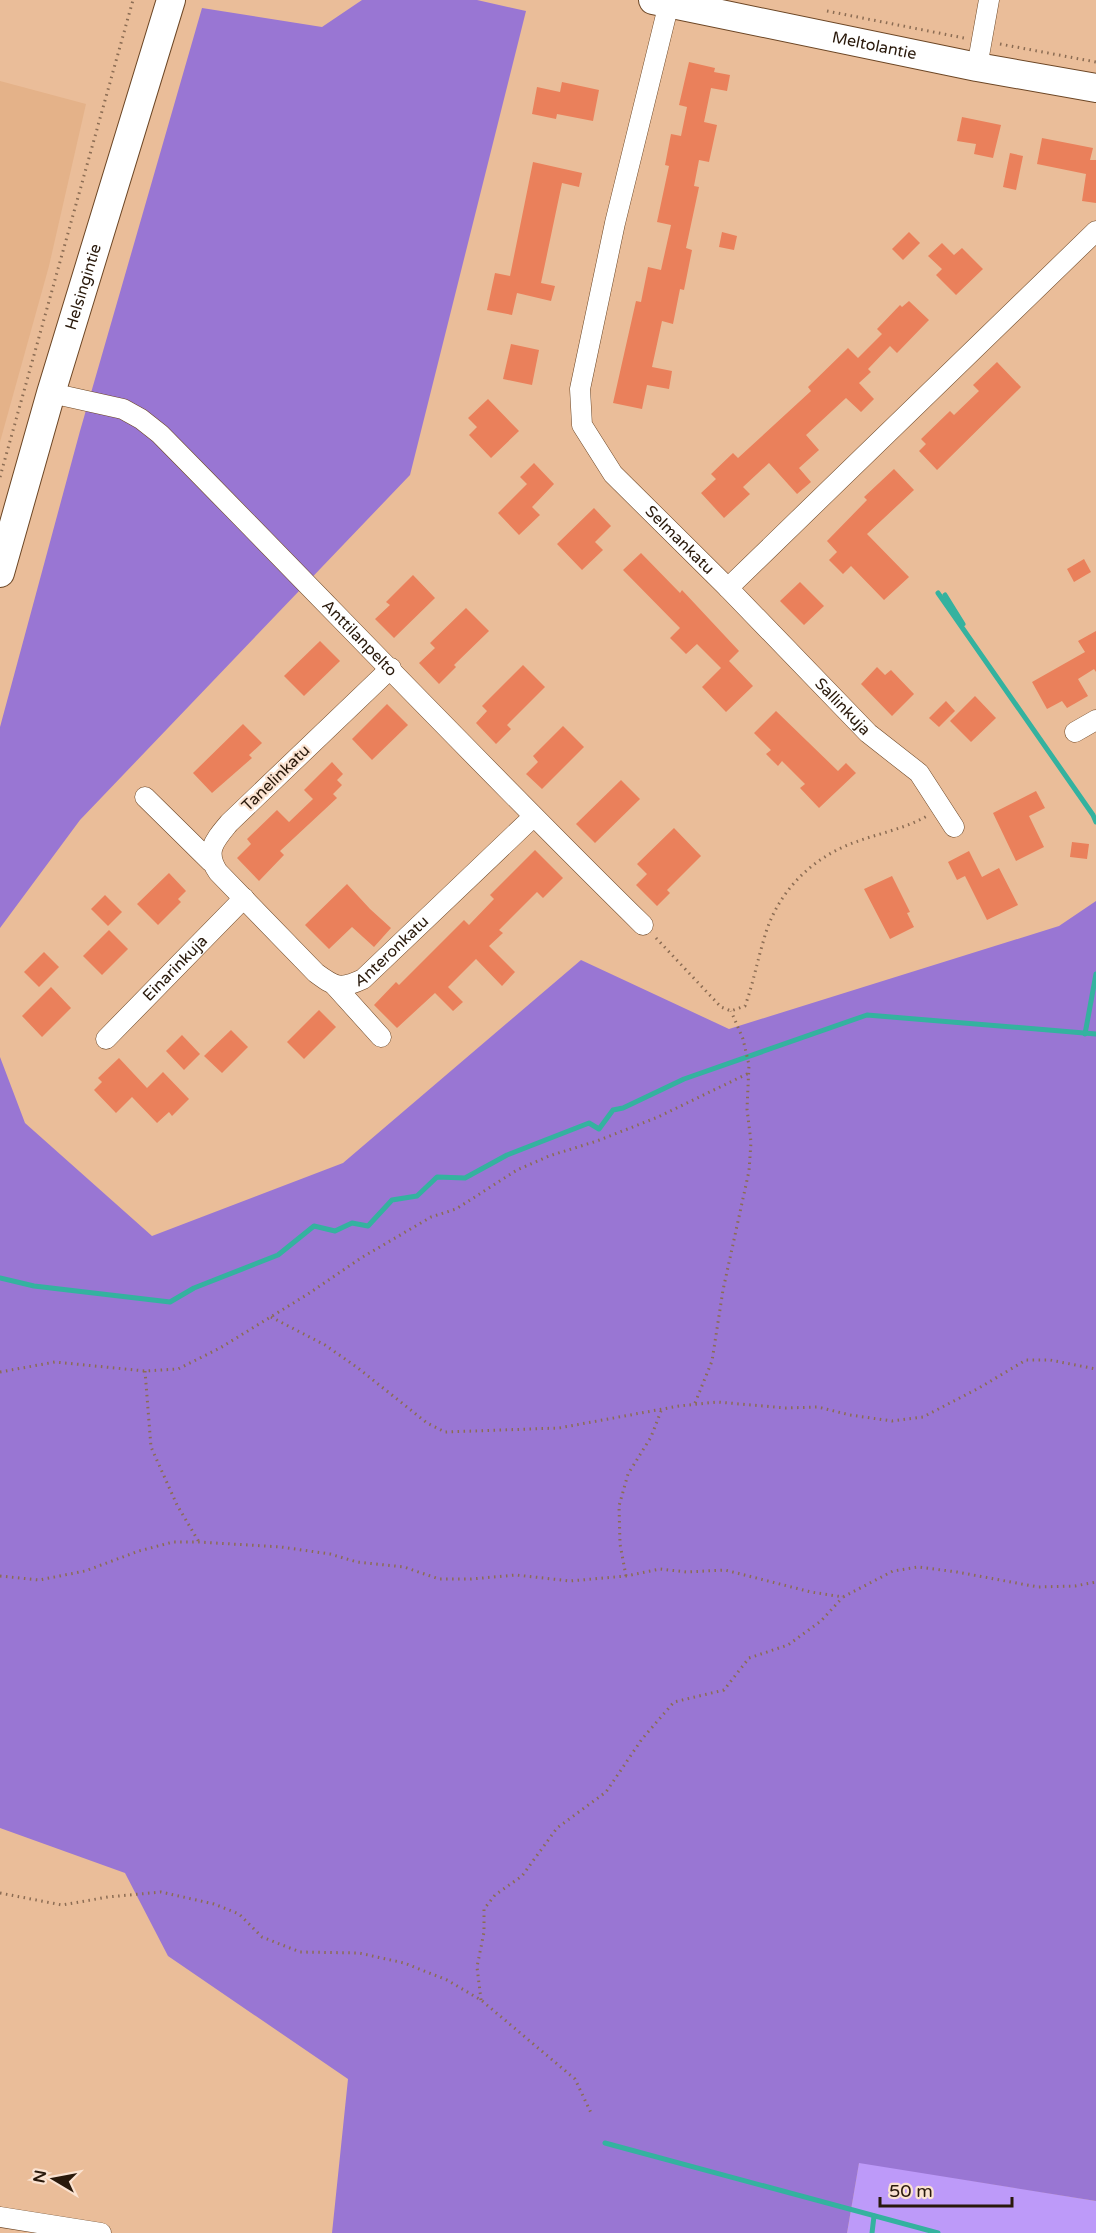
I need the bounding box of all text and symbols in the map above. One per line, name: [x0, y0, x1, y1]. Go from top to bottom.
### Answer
street label: Meltolantie: [830, 27, 918, 64]
street label: Helsingintie: [61, 241, 106, 332]
street label: Selmankatu: [641, 501, 718, 579]
street label: Anttilanpelto: [318, 596, 401, 681]
street label: Sallinkuja: [810, 674, 875, 740]
street label: Tanelinkatu: [238, 741, 314, 815]
street label: Anteronkatu: [352, 912, 433, 991]
street label: Einarinkuja: [139, 931, 212, 1005]
north arrow: [24, 2149, 84, 2209]
text: N: [29, 2169, 51, 2185]
scale bar: [880, 2170, 1012, 2208]
text: 50 m: [889, 2180, 933, 2202]

